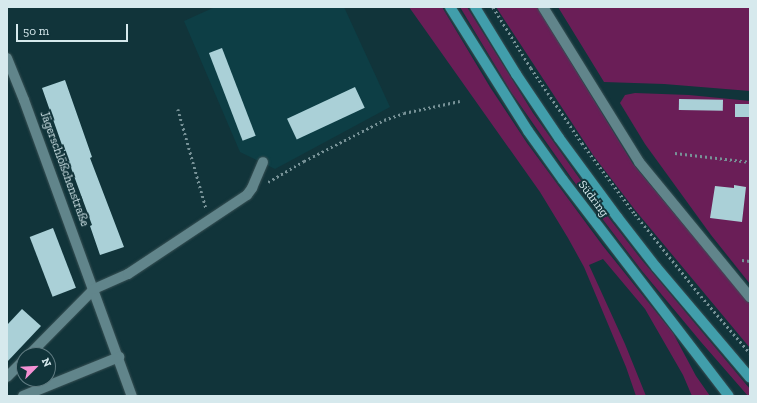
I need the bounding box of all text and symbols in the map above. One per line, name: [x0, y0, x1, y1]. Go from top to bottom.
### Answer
scale bar: [18, 16, 130, 42]
text: 50 m: [23, 24, 49, 38]
street label: Jägerschlößchenstraße: [36, 109, 92, 229]
street label: Südring: [575, 178, 611, 220]
north arrow: [16, 347, 56, 387]
text: N: [39, 356, 54, 369]

